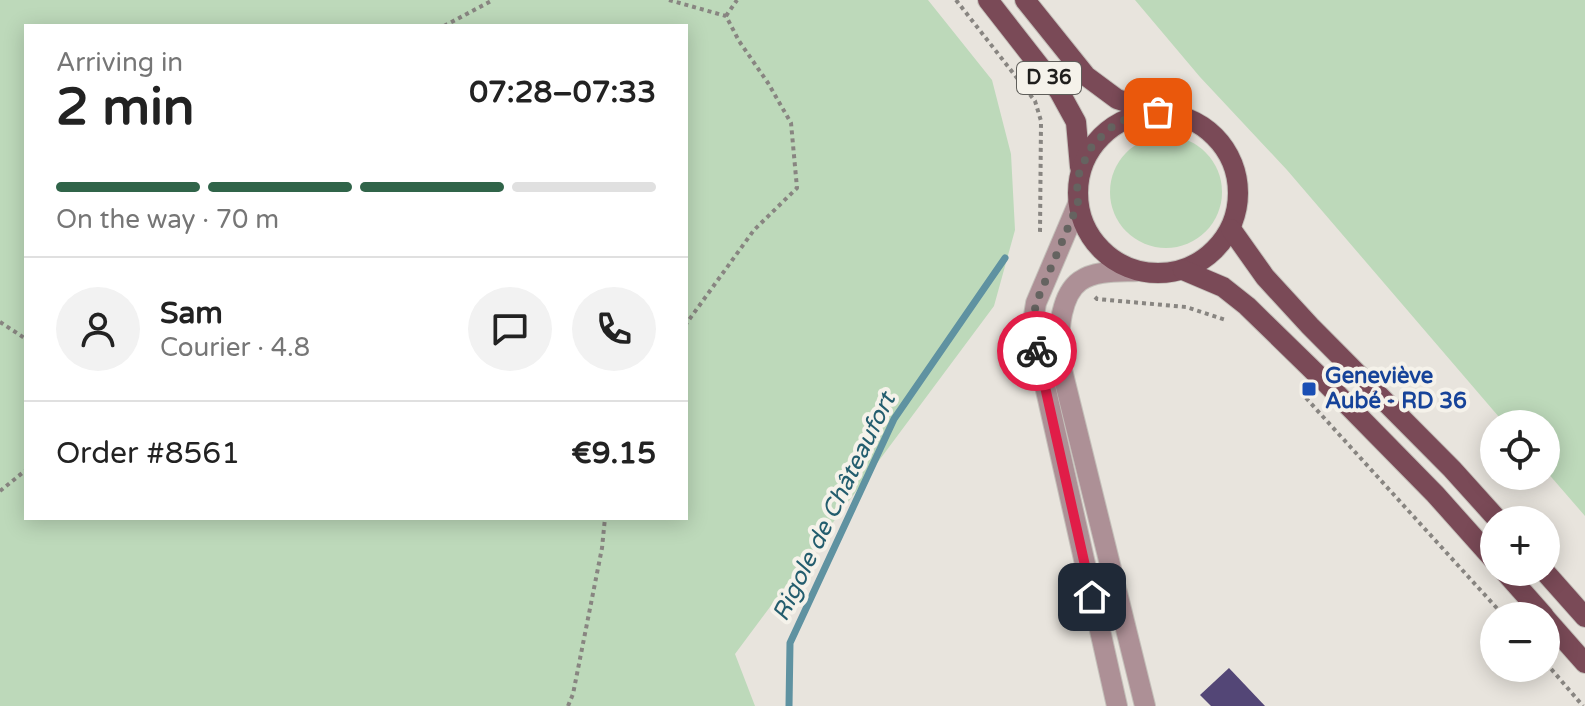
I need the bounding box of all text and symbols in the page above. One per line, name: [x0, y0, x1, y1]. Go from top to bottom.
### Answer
text: Arriving in: [56, 47, 183, 78]
road number: D 36: [1017, 62, 1081, 94]
text: 07:28–07:33: [469, 74, 656, 111]
text: 2 min: [56, 76, 195, 139]
pin: [1124, 78, 1192, 146]
icon: bag: [1136, 90, 1180, 134]
text: On the way · 70 m: [56, 204, 279, 235]
button: person: [56, 287, 140, 371]
button: chat: [468, 287, 552, 371]
button: phone: [572, 287, 656, 371]
text: Sam: [160, 295, 223, 332]
courier: [997, 311, 1077, 391]
icon: bike: [1015, 329, 1059, 373]
text: Courier · 4.8: [160, 332, 310, 363]
place label: Geneviève Aubé - RD 36: [1325, 363, 1467, 414]
marker: Geneviève Aubé - RD 36: [1300, 380, 1318, 398]
water label: Rigole de Châteaufort: [766, 386, 903, 626]
map controls: [1480, 410, 1560, 682]
button: locate: [1480, 410, 1560, 490]
text: Order #8561: [56, 435, 240, 472]
text: €9.15: [571, 435, 656, 472]
button: +: [1480, 506, 1560, 586]
pin: [1058, 563, 1126, 631]
icon: home: [1070, 575, 1114, 619]
button: −: [1480, 602, 1560, 682]

